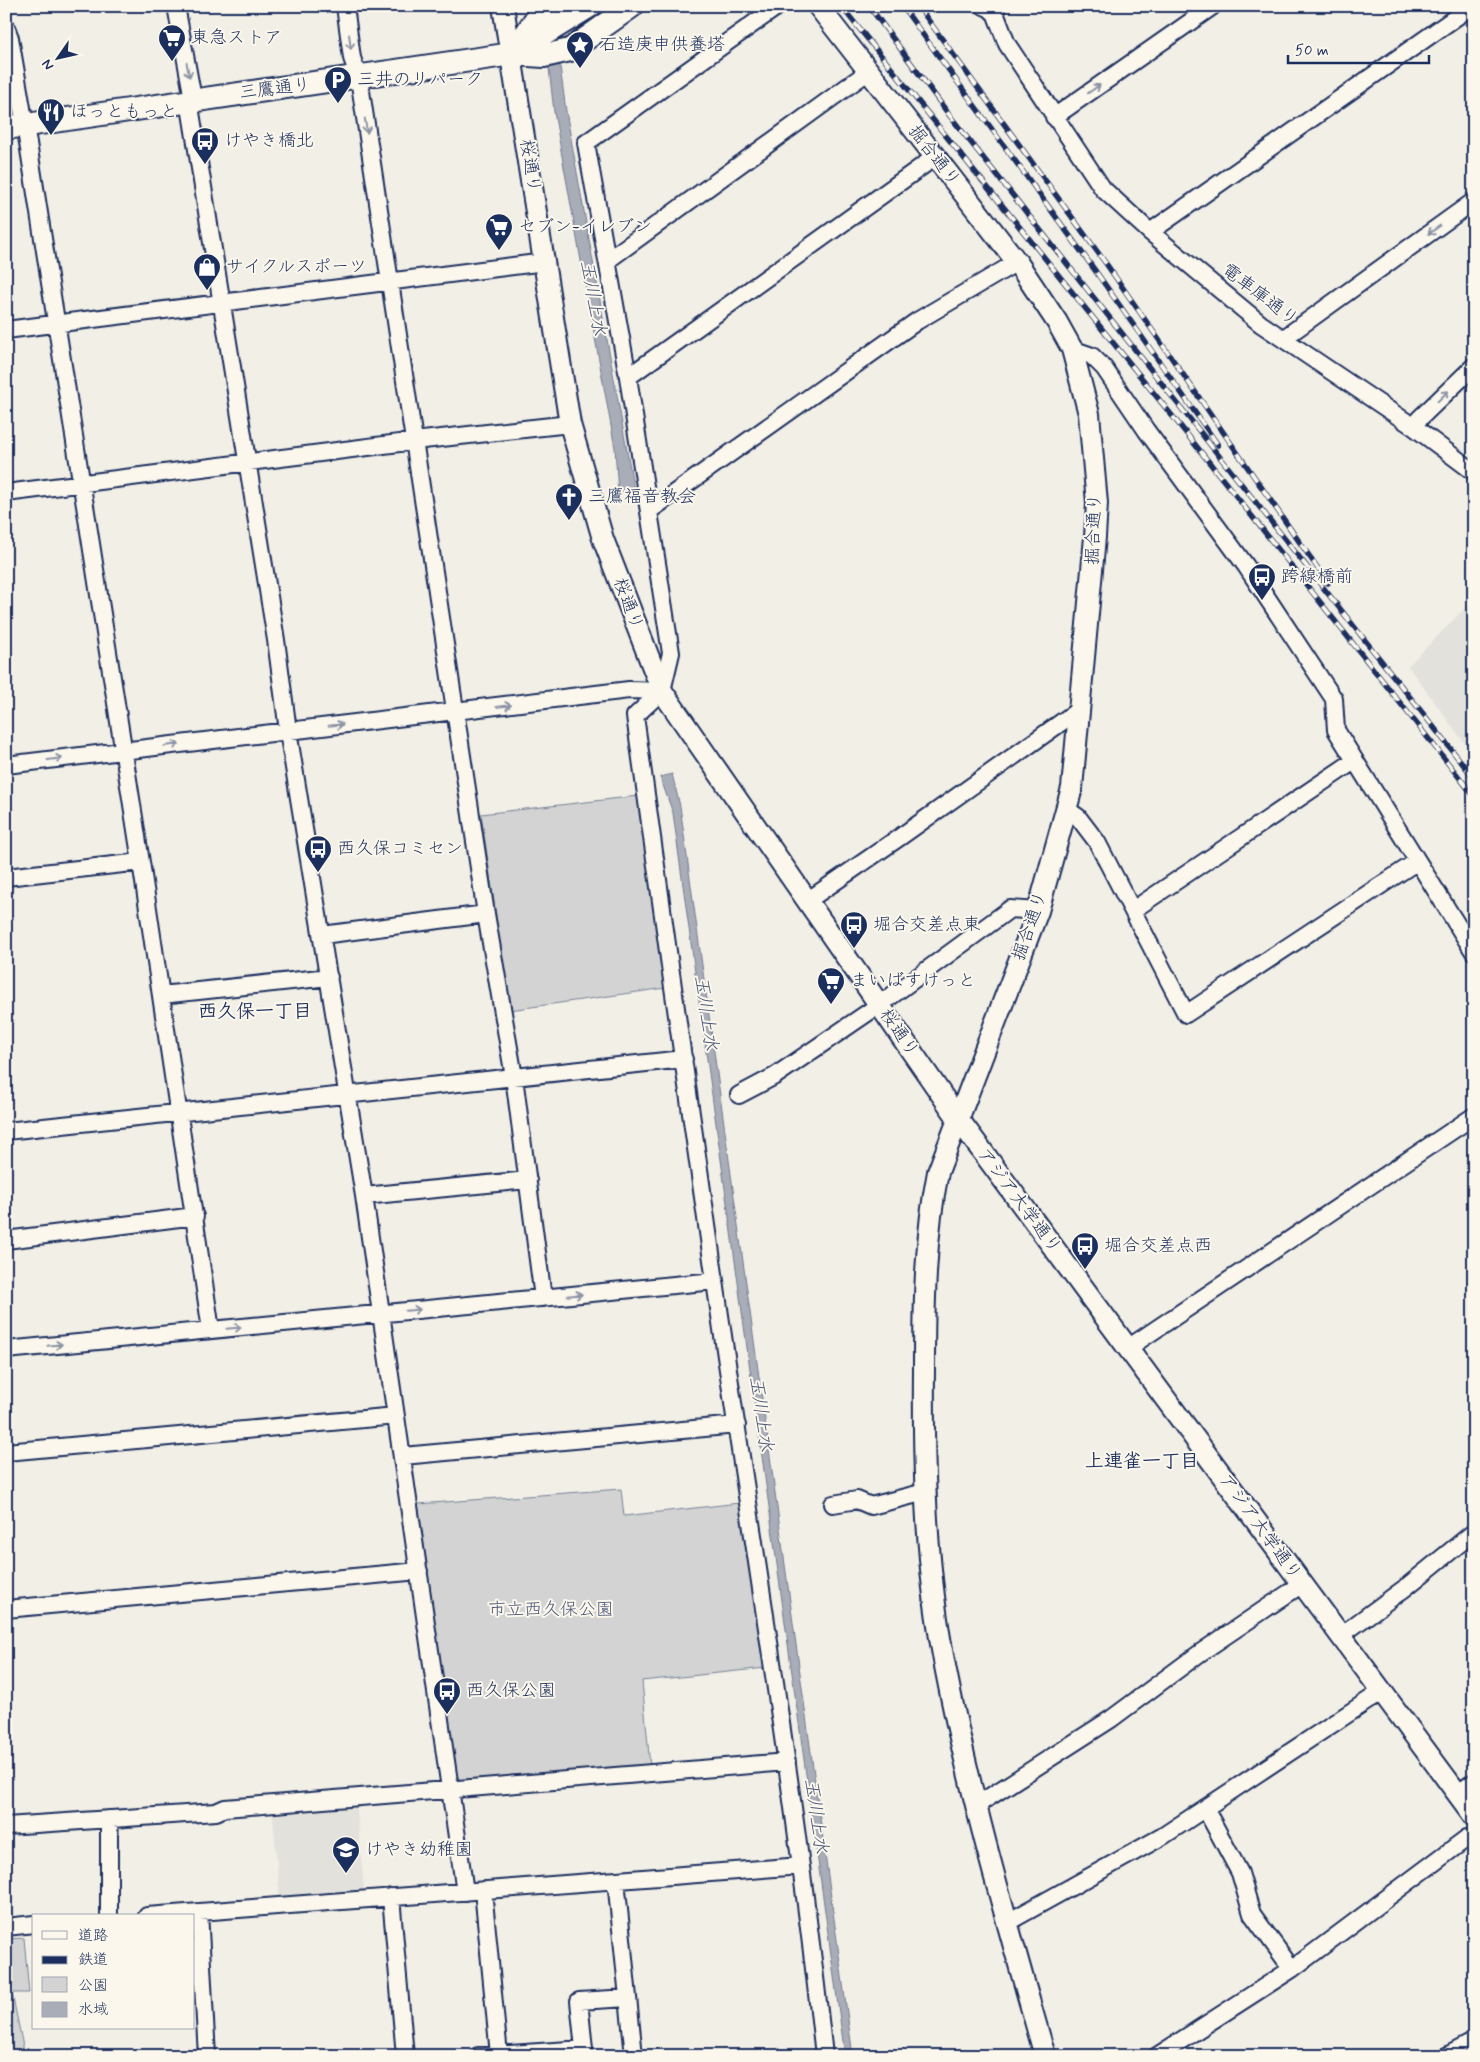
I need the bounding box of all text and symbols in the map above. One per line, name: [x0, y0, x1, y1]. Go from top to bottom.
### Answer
supermarket icon: 東急ストア: [157, 23, 187, 62]
place label: 東急ストア: [191, 26, 282, 50]
place icon: 石造庚申供養塔: [565, 30, 595, 69]
north arrow: [32, 32, 82, 82]
scale bar: [1288, 32, 1429, 64]
place label: 石造庚申供養塔: [599, 33, 725, 57]
one-way arrow: [345, 34, 355, 50]
text: 50 m: [1295, 41, 1329, 61]
text: N: [38, 56, 58, 74]
one-way arrow: [184, 61, 194, 77]
parking icon: 三井のリパーク: [323, 65, 353, 104]
place label: 三井のリパーク: [357, 68, 483, 92]
street label: 三鷹通り: [238, 73, 312, 105]
one-way arrow: [1087, 84, 1101, 94]
restaurant icon: ほっともっと: [36, 97, 66, 136]
place label: ほっともっと: [70, 100, 178, 124]
one-way arrow: [362, 117, 372, 133]
street label: 掘合通り: [902, 120, 966, 192]
bus stop icon: けやき橋北: [190, 126, 220, 165]
place label: けやき橋北: [224, 129, 314, 153]
street label: 桜通り: [514, 137, 546, 195]
supermarket icon: セブン-イレブン: [484, 212, 514, 251]
place label: セブン-イレブン: [518, 215, 652, 239]
one-way arrow: [1427, 225, 1441, 235]
shop icon: サイクルスポーツ: [192, 252, 222, 291]
place label: サイクルスポーツ: [226, 255, 367, 279]
water label: 玉川上水: [574, 258, 612, 338]
street label: 電車庫通り: [1217, 258, 1303, 332]
one-way arrow: [1437, 390, 1449, 402]
church icon: 三鷹福音教会: [554, 482, 584, 521]
place label: 三鷹福音教会: [588, 485, 696, 509]
street label: 掘合通り: [1081, 493, 1107, 565]
bus stop icon: 跨線橋前: [1247, 562, 1277, 601]
place label: 跨線橋前: [1281, 565, 1353, 589]
street label: 桜通り: [607, 574, 649, 634]
one-way arrow: [496, 701, 512, 711]
one-way arrow: [328, 720, 344, 730]
one-way arrow: [164, 740, 180, 750]
one-way arrow: [46, 754, 62, 764]
bus stop icon: 西久保コミセン: [303, 834, 333, 873]
place label: 西久保コミセン: [337, 837, 463, 861]
street label: 掘合通り: [1007, 888, 1053, 964]
bus stop icon: 堀合交差点東: [839, 910, 869, 949]
place label: 堀合交差点東: [873, 913, 981, 937]
supermarket icon: まいばすけっと: [816, 966, 846, 1005]
place label: まいばすけっと: [850, 969, 976, 993]
water label: 玉川上水: [688, 974, 724, 1052]
district label: 西久保一丁目: [198, 999, 312, 1024]
street label: 桜通り: [874, 1004, 924, 1062]
street label: アジア大学通り: [971, 1143, 1067, 1259]
bus stop icon: 堀合交差点西: [1070, 1231, 1100, 1270]
place label: 堀合交差点西: [1104, 1234, 1212, 1258]
one-way arrow: [567, 1290, 583, 1300]
one-way arrow: [405, 1306, 421, 1315]
one-way arrow: [226, 1323, 242, 1332]
one-way arrow: [46, 1341, 62, 1350]
water label: 玉川上水: [743, 1375, 779, 1453]
district label: 上連雀一丁目: [1085, 1449, 1199, 1474]
street label: アジア大学通り: [1213, 1469, 1307, 1585]
park label: 市立西久保公園: [488, 1598, 614, 1622]
bus stop icon: 西久保公園: [432, 1676, 462, 1715]
place label: 西久保公園: [466, 1679, 556, 1703]
water label: 玉川上水: [798, 1777, 834, 1855]
school or university icon: けやき幼稚園: [331, 1835, 361, 1874]
place label: けやき幼稚園: [365, 1838, 473, 1862]
legend: [32, 1914, 195, 2030]
text: 道路: [78, 1926, 108, 1946]
text: 鉄道: [78, 1950, 108, 1970]
text: 公園: [78, 1976, 108, 1996]
text: 水域: [78, 2000, 108, 2020]

